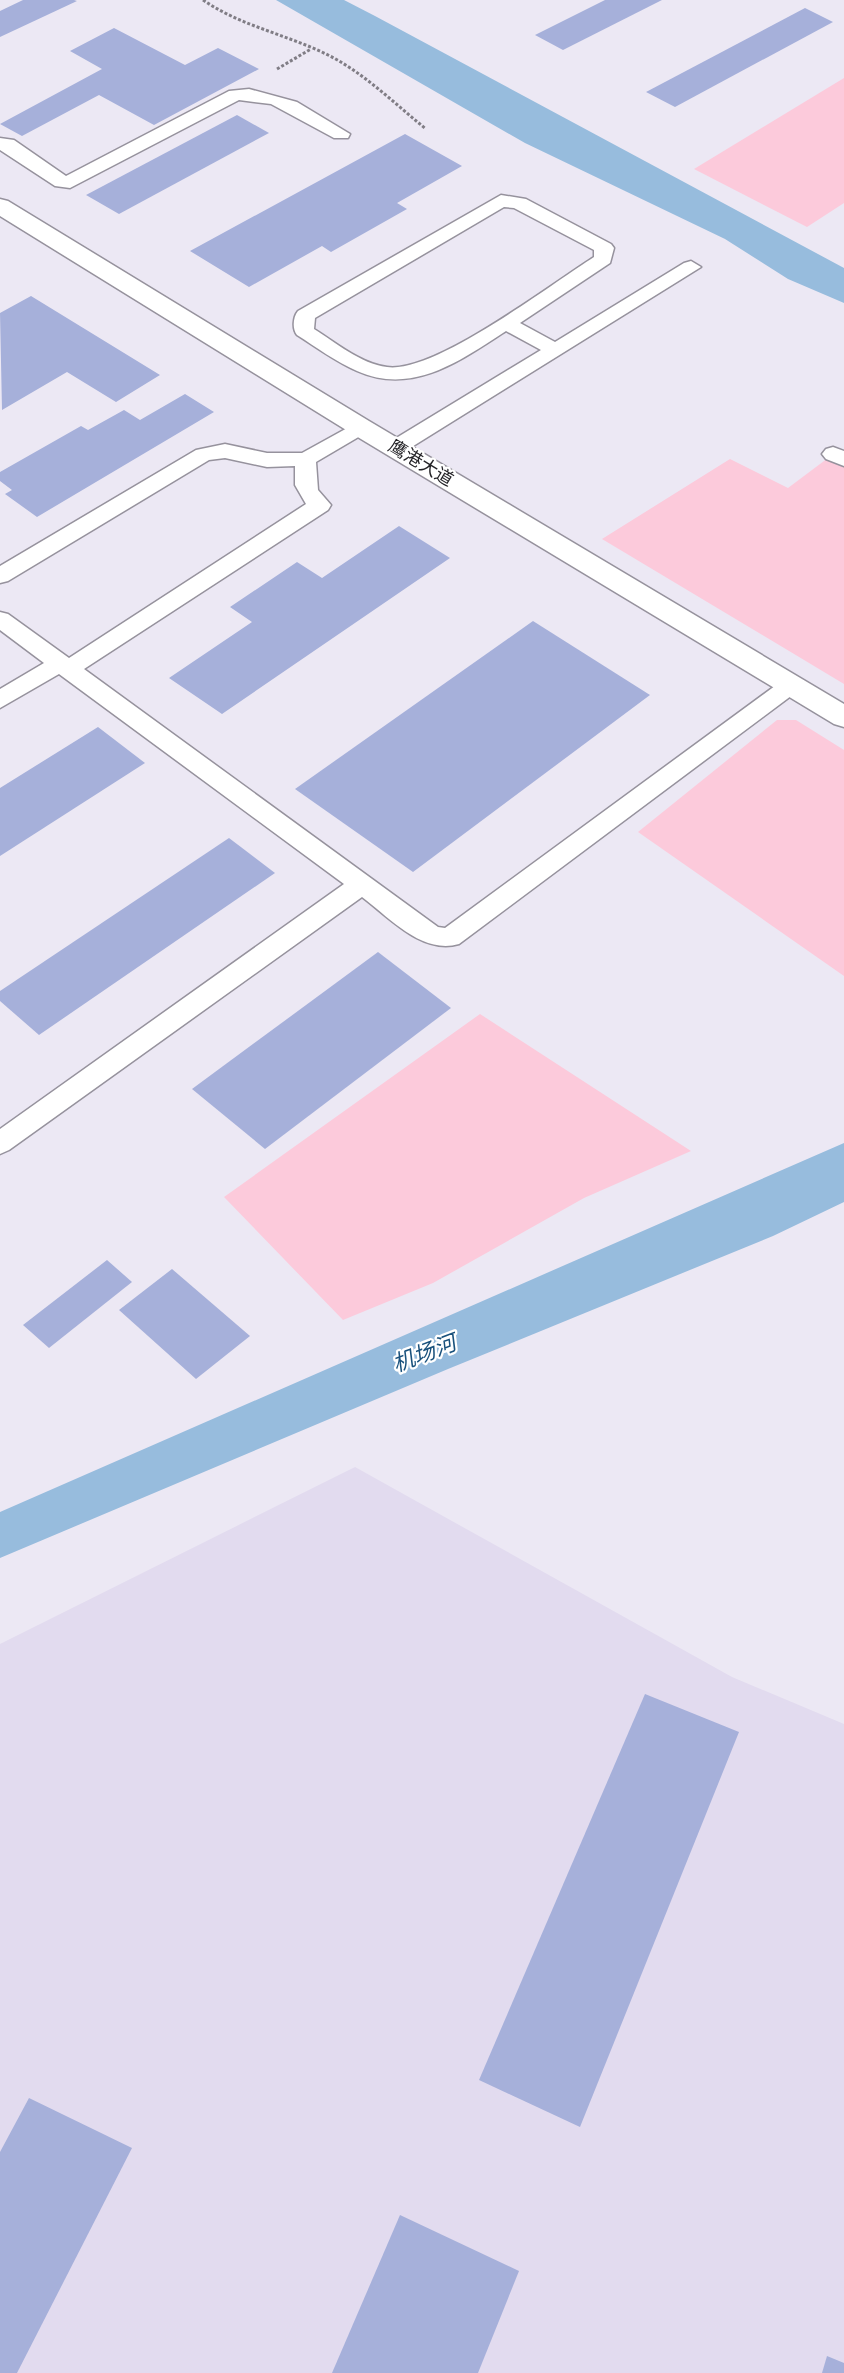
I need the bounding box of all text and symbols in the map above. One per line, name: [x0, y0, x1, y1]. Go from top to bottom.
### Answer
street label: 鹰港大道: [384, 435, 458, 491]
water label: 机场河: [389, 1328, 464, 1378]

